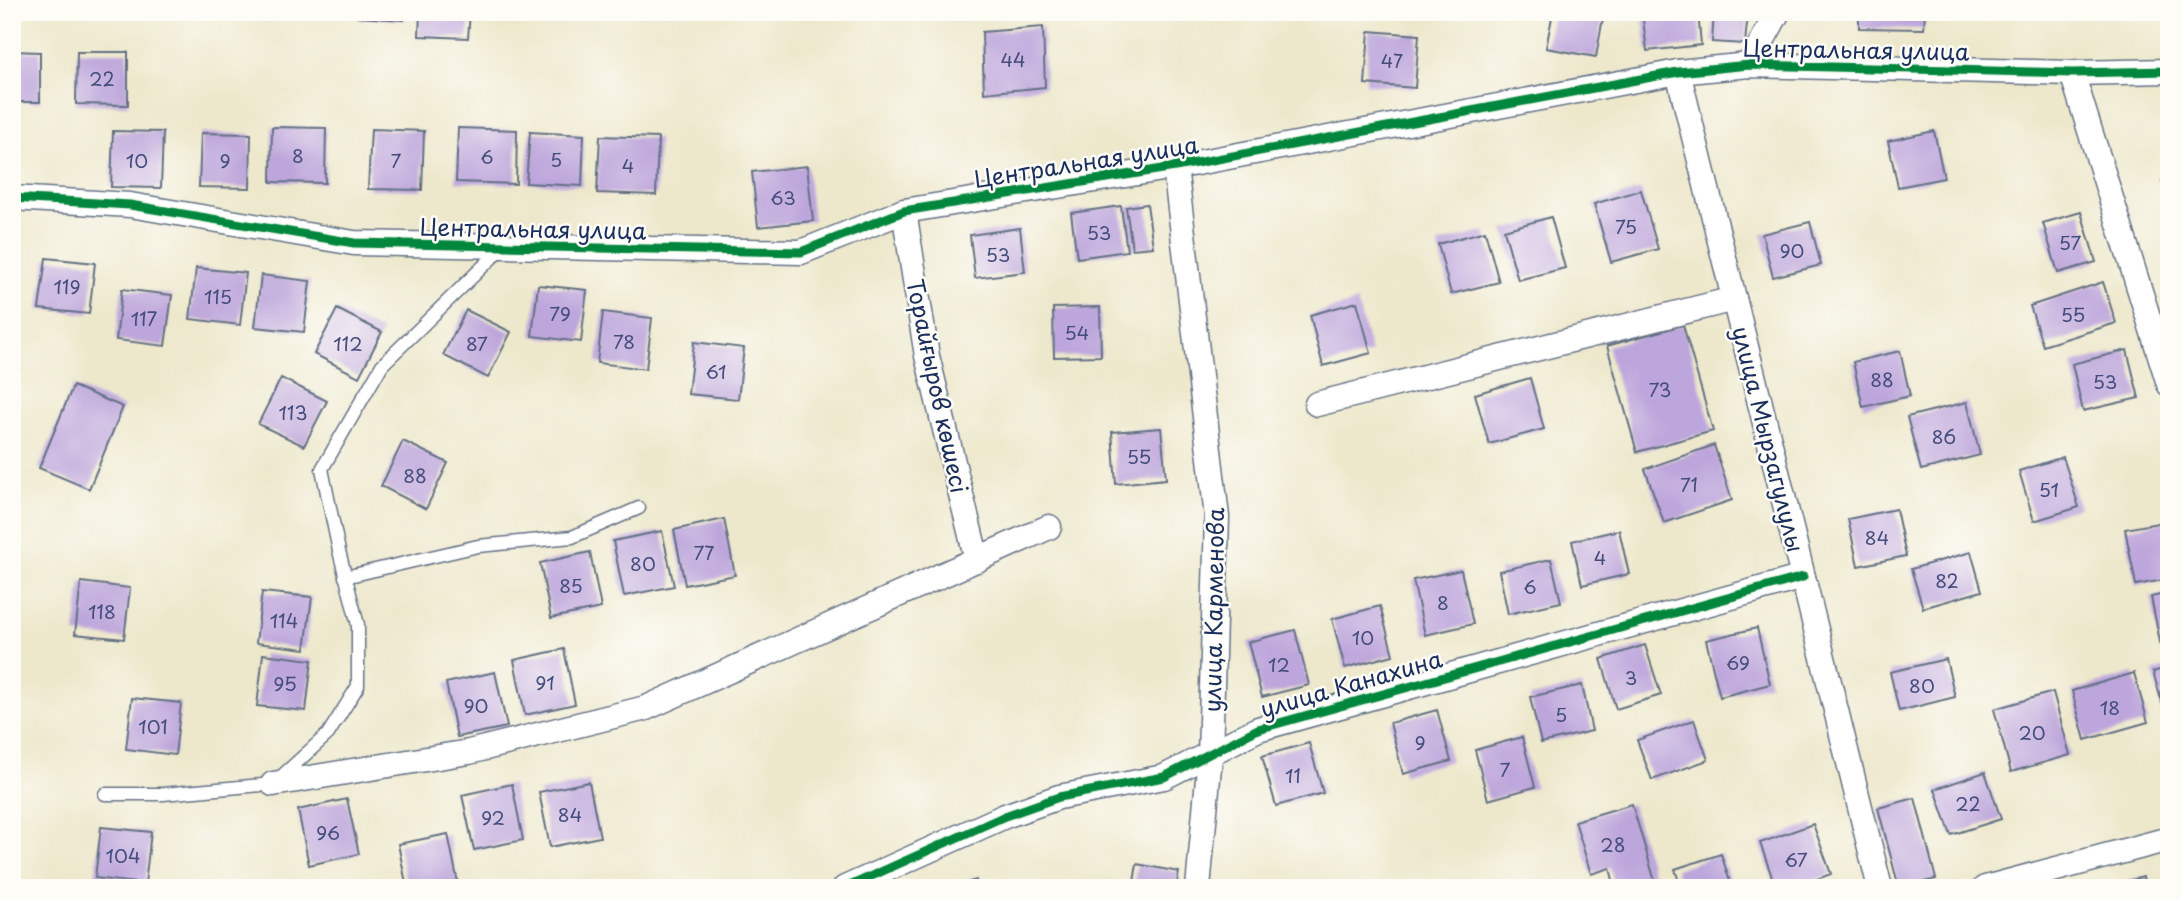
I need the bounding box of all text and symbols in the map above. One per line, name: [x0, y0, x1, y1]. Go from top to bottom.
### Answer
street label: Центральная улица: [1742, 30, 1970, 68]
house number: 44: [1000, 45, 1026, 73]
house number: 47: [1381, 46, 1403, 74]
house number: 22: [89, 64, 115, 92]
street label: Центральная улица: [971, 126, 1201, 196]
house number: 8: [292, 141, 304, 169]
house number: 6: [480, 142, 494, 170]
house number: 5: [550, 145, 562, 173]
house number: 10: [126, 146, 148, 174]
house number: 9: [219, 146, 231, 174]
house number: 7: [391, 146, 402, 174]
house number: 4: [622, 151, 634, 179]
house number: 63: [770, 183, 796, 211]
street label: Центральная улица: [419, 209, 647, 247]
house number: 75: [1615, 212, 1637, 240]
house number: 53: [1087, 218, 1111, 246]
house number: 57: [2059, 228, 2082, 256]
house number: 90: [1779, 236, 1805, 264]
house number: 53: [986, 240, 1010, 268]
house number: 119: [53, 272, 81, 300]
street label: Торайғыров көшесі: [898, 276, 978, 496]
house number: 115: [204, 282, 232, 310]
house number: 79: [549, 299, 571, 327]
house number: 55: [2061, 300, 2085, 328]
house number: 117: [131, 304, 158, 332]
house number: 54: [1065, 318, 1089, 346]
street label: улица Мырзагулулы: [1724, 322, 1814, 556]
house number: 78: [613, 327, 635, 355]
house number: 112: [333, 329, 363, 357]
house number: 87: [466, 329, 488, 357]
house number: 61: [705, 357, 727, 385]
house number: 88: [1870, 365, 1894, 393]
house number: 53: [2093, 367, 2117, 395]
house number: 73: [1649, 375, 1671, 403]
house number: 113: [279, 398, 307, 426]
house number: 86: [1932, 422, 1956, 450]
house number: 55: [1127, 442, 1151, 470]
house number: 88: [403, 461, 427, 489]
house number: 71: [1680, 470, 1698, 498]
house number: 51: [2039, 475, 2059, 503]
street label: улица Карменова: [1194, 507, 1232, 713]
house number: 84: [1865, 523, 1889, 551]
house number: 77: [694, 538, 714, 566]
house number: 4: [1594, 543, 1606, 571]
house number: 80: [630, 549, 656, 577]
house number: 82: [1935, 566, 1959, 594]
house number: 85: [559, 571, 583, 599]
house number: 6: [1523, 572, 1537, 600]
house number: 8: [1437, 588, 1449, 616]
house number: 118: [88, 597, 116, 625]
house number: 114: [270, 606, 298, 634]
house number: 10: [1352, 623, 1374, 651]
street label: улица Канахина: [1256, 640, 1447, 726]
house number: 69: [1726, 648, 1750, 676]
house number: 12: [1268, 650, 1290, 678]
house number: 3: [1625, 663, 1637, 691]
house number: 91: [535, 668, 555, 696]
house number: 95: [273, 669, 297, 697]
house number: 80: [1909, 671, 1935, 699]
house number: 90: [463, 691, 489, 719]
house number: 18: [2100, 693, 2120, 721]
house number: 5: [1555, 700, 1567, 728]
house number: 101: [138, 712, 168, 740]
house number: 20: [2018, 718, 2046, 746]
house number: 9: [1414, 728, 1426, 756]
house number: 7: [1500, 755, 1511, 783]
house number: 11: [1285, 761, 1301, 789]
house number: 22: [1955, 789, 1981, 817]
house number: 84: [558, 800, 582, 828]
house number: 92: [481, 803, 505, 831]
house number: 96: [316, 818, 340, 846]
house number: 28: [1600, 830, 1626, 858]
house number: 104: [106, 841, 140, 869]
house number: 67: [1784, 845, 1808, 873]

